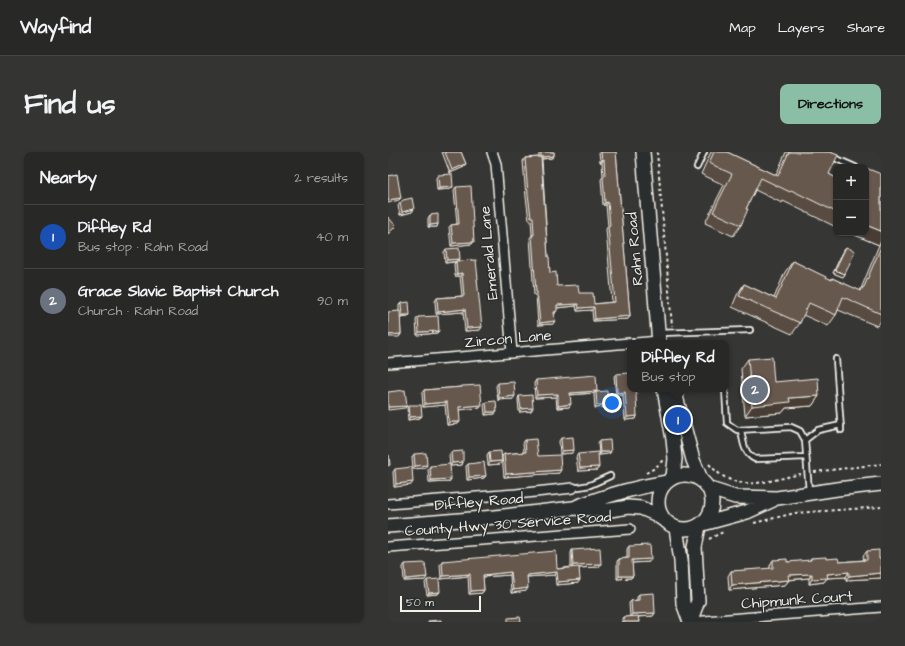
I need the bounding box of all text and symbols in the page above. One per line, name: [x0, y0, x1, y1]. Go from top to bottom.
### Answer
text: Wayfind: [20, 14, 91, 41]
text: Map: [729, 18, 756, 38]
text: Layers: [778, 18, 825, 38]
text: Share: [847, 18, 885, 38]
button: Directions: [780, 84, 881, 124]
text: Find us: [24, 85, 115, 124]
map controls: [833, 164, 869, 236]
button: +: [833, 164, 869, 200]
text: Nearby: [40, 166, 97, 190]
text: 2 results: [294, 169, 348, 187]
button: −: [833, 200, 869, 236]
street label: Emerald Lane: [474, 205, 504, 301]
street label: Rahn Road: [621, 211, 649, 287]
text: Diffley Rd: [78, 217, 151, 238]
text: 1: [52, 228, 54, 246]
text: 40 m: [316, 228, 348, 246]
text: Bus stop · Rahn Road: [78, 238, 208, 256]
text: Grace Slavic Baptist Church: [78, 281, 279, 302]
text: 2: [49, 292, 57, 310]
text: 90 m: [317, 292, 348, 310]
text: Church · Rahn Road: [78, 302, 198, 320]
street label: Zircon Lane: [464, 325, 552, 353]
popup: [627, 340, 729, 392]
text: Diffley Rd: [642, 347, 714, 368]
text: Bus stop: [642, 368, 695, 386]
pin: 2: [742, 375, 768, 405]
your location: [602, 393, 622, 413]
pin: 1: [665, 405, 691, 435]
street label: Diffley Road: [434, 488, 525, 517]
street label: County Hwy 30 Service Road: [404, 506, 612, 543]
street label: Chipmunk Court: [741, 586, 853, 614]
scale bar: [400, 594, 481, 613]
text: 50 m: [406, 595, 434, 610]

